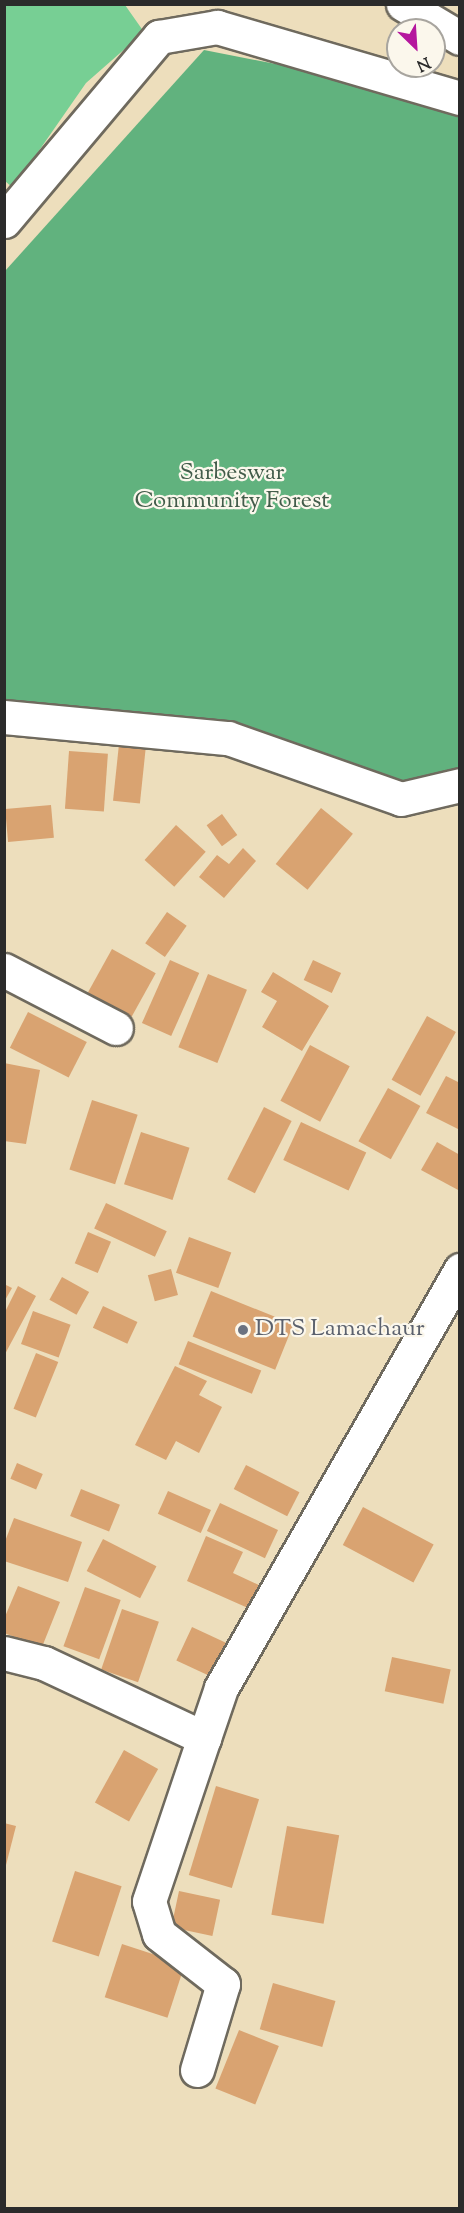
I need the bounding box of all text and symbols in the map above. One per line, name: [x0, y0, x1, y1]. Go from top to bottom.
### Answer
north arrow: [386, 18, 446, 78]
text: N: [412, 50, 434, 76]
park label: Sarbeswar Community Forest: [134, 460, 330, 516]
place label: DTS Lamachaur: [255, 1316, 425, 1344]
marker: DTS Lamachaur: [236, 1323, 250, 1337]

